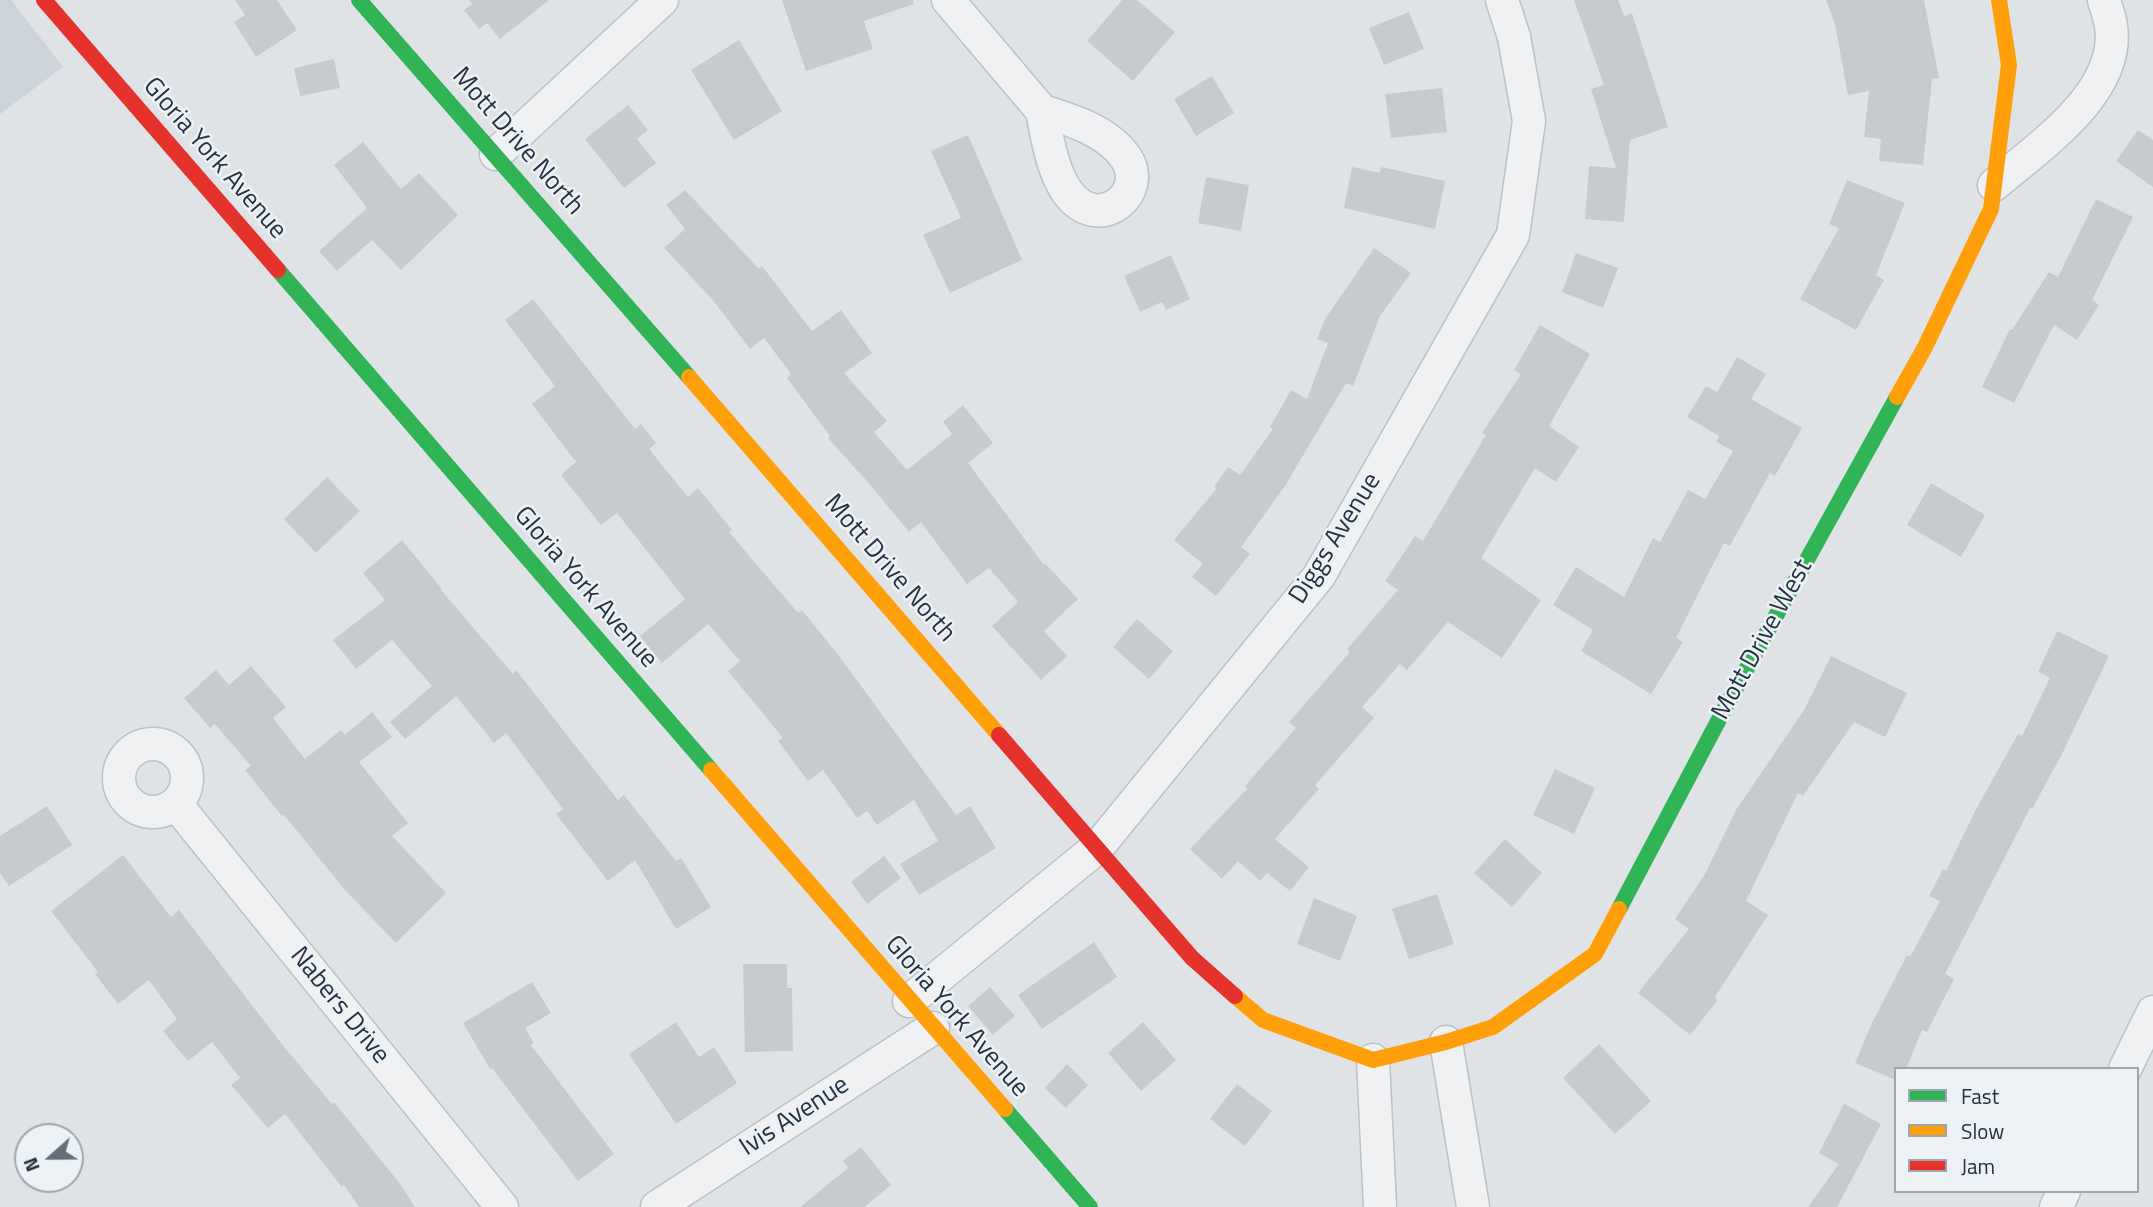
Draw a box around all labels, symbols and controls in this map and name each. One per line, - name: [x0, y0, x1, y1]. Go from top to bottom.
- street label: Mott Drive North: [444, 62, 590, 222]
- street label: Gloria York Avenue: [135, 72, 293, 246]
- street label: Diggs Avenue: [1283, 468, 1389, 610]
- street label: Mott Drive North: [816, 489, 962, 649]
- street label: Gloria York Avenue: [506, 501, 664, 675]
- street label: Mott Drive West: [1706, 554, 1820, 726]
- street label: Gloria York Avenue: [877, 930, 1035, 1104]
- street label: Nabers Drive: [282, 941, 396, 1071]
- legend: [1894, 1067, 2139, 1193]
- street label: Ivis Avenue: [735, 1070, 855, 1164]
- text: Fast: [1961, 1080, 1999, 1112]
- text: Slow: [1961, 1115, 2004, 1147]
- north arrow: [14, 1123, 84, 1193]
- text: Jam: [1961, 1150, 1995, 1182]
- text: N: [15, 1154, 47, 1176]

